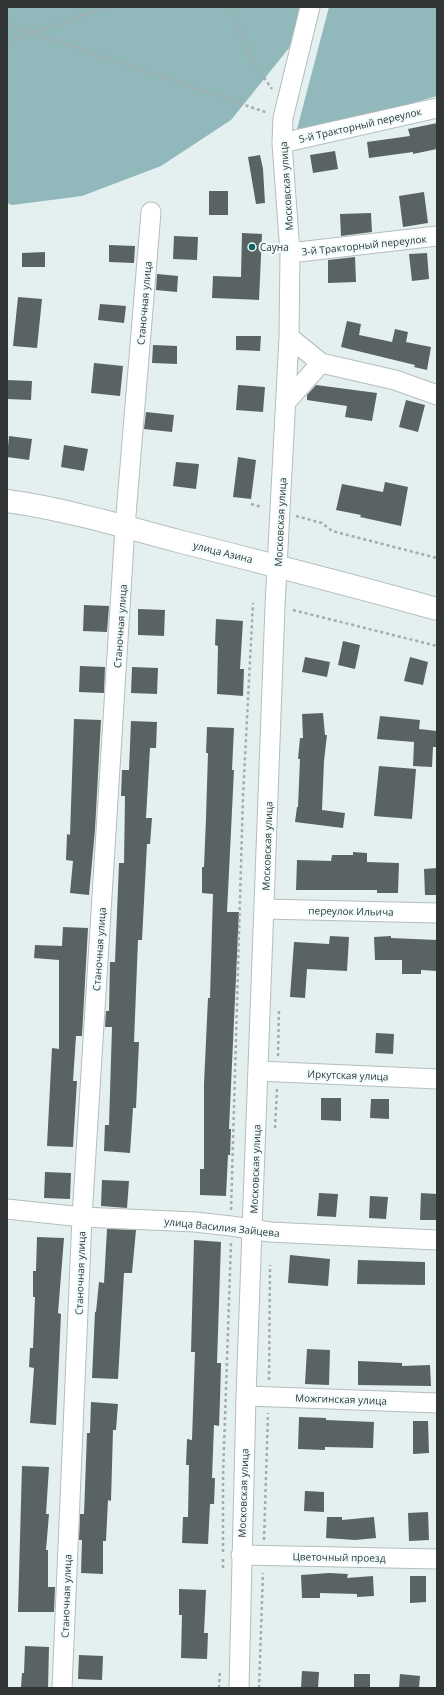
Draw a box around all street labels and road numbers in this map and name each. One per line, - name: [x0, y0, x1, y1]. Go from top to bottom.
- street label: 5-й Тракторный переулок: [297, 104, 424, 146]
- street label: Московская улица: [276, 141, 296, 231]
- street label: 3-й Тракторный переулок: [301, 231, 428, 259]
- street label: Станочная улица: [133, 261, 155, 345]
- street label: Московская улица: [271, 477, 289, 567]
- street label: улица Азина: [192, 538, 254, 566]
- street label: Станочная улица: [110, 584, 130, 668]
- street label: Московская улица: [258, 801, 276, 891]
- street label: переулок Ильича: [308, 903, 394, 919]
- street label: Станочная улица: [89, 907, 109, 991]
- street label: Иркутская улица: [307, 1067, 389, 1083]
- street label: Московская улица: [246, 1124, 264, 1214]
- street label: улица Василия Зайцева: [164, 1214, 280, 1240]
- street label: Станочная улица: [72, 1231, 88, 1315]
- street label: Можгинская улица: [295, 1390, 387, 1408]
- street label: Московская улица: [234, 1448, 252, 1538]
- street label: Цветочный проезд: [292, 1549, 386, 1565]
- street label: Станочная улица: [58, 1554, 74, 1638]

